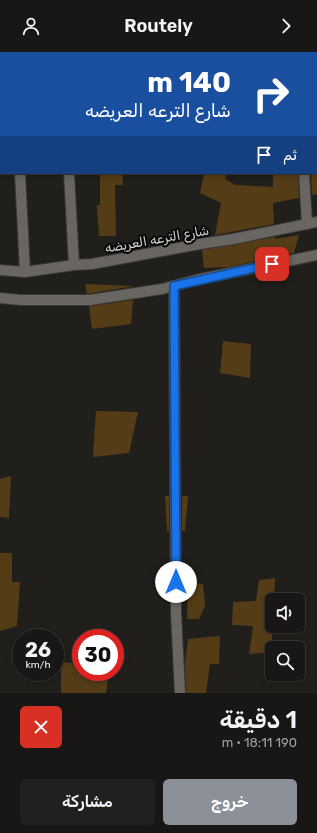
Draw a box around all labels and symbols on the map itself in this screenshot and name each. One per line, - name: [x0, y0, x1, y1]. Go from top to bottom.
- street label: شارع الترعه العريضه: [104, 222, 211, 258]
- pin: [255, 247, 289, 281]
- position arrow: [155, 561, 197, 603]
- speed limit sign: 30: [72, 629, 124, 681]

